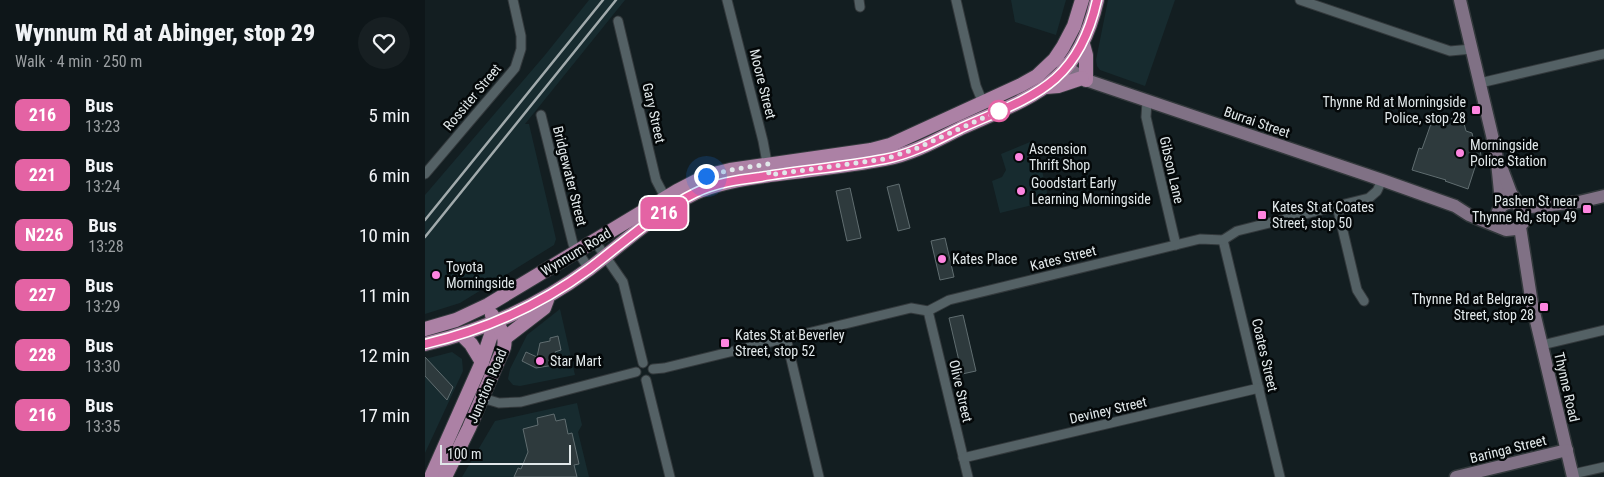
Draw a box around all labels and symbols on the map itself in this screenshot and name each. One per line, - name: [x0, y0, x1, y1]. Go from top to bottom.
- street label: Moore Street: [747, 47, 779, 121]
- street label: Rossiter Street: [440, 61, 504, 133]
- street label: Gary Street: [639, 81, 669, 145]
- place label: Thynne Rd at Morningside Police, stop 28: [1322, 94, 1466, 126]
- unlabelled marker: [988, 100, 1010, 122]
- street label: Burrai Street: [1222, 103, 1292, 141]
- marker: Thynne Rd at Morningside Police, stop 28: [1470, 104, 1482, 116]
- street label: Bridgewater Street: [550, 124, 590, 228]
- street label: Gibson Lane: [1156, 135, 1188, 206]
- place label: Morningside Police Station: [1470, 137, 1547, 169]
- place label: Ascension Thrift Shop: [1029, 141, 1090, 173]
- marker: Morningside Police Station: [1454, 147, 1466, 159]
- marker: Ascension Thrift Shop: [1013, 151, 1025, 163]
- your location: [694, 164, 719, 189]
- place label: Goodstart Early Learning Morningside: [1031, 175, 1151, 207]
- marker: Goodstart Early Learning Morningside: [1015, 185, 1027, 197]
- place label: Pashen St near Thynne Rd, stop 49: [1472, 193, 1577, 225]
- line badge: 216: [635, 197, 693, 229]
- place label: Kates St at Coates Street, stop 50: [1272, 199, 1374, 231]
- marker: Pashen St near Thynne Rd, stop 49: [1581, 203, 1593, 215]
- marker: Kates St at Coates Street, stop 50: [1256, 209, 1268, 221]
- street label: Wynnum Road: [538, 225, 614, 279]
- street label: Kates Street: [1028, 242, 1098, 274]
- place label: Kates Place: [952, 251, 1018, 267]
- marker: Kates Place: [936, 253, 948, 265]
- place label: Toyota Morningside: [446, 259, 515, 291]
- marker: Toyota Morningside: [430, 269, 442, 281]
- place label: Thynne Rd at Belgrave Street, stop 28: [1412, 291, 1534, 323]
- marker: Thynne Rd at Belgrave Street, stop 28: [1538, 301, 1550, 313]
- street label: Coates Street: [1249, 317, 1281, 393]
- place label: Kates St at Beverley Street, stop 52: [735, 327, 845, 359]
- marker: Kates St at Beverley Street, stop 52: [719, 337, 731, 349]
- street label: Junction Road: [464, 346, 510, 426]
- street label: Thynne Road: [1551, 350, 1583, 424]
- place label: Star Mart: [550, 353, 602, 369]
- marker: Star Mart: [534, 355, 546, 367]
- street label: Olive Street: [946, 358, 976, 424]
- street label: Deviney Street: [1068, 393, 1148, 427]
- street label: Baringa Street: [1468, 432, 1548, 466]
- scale bar: [440, 442, 571, 465]

